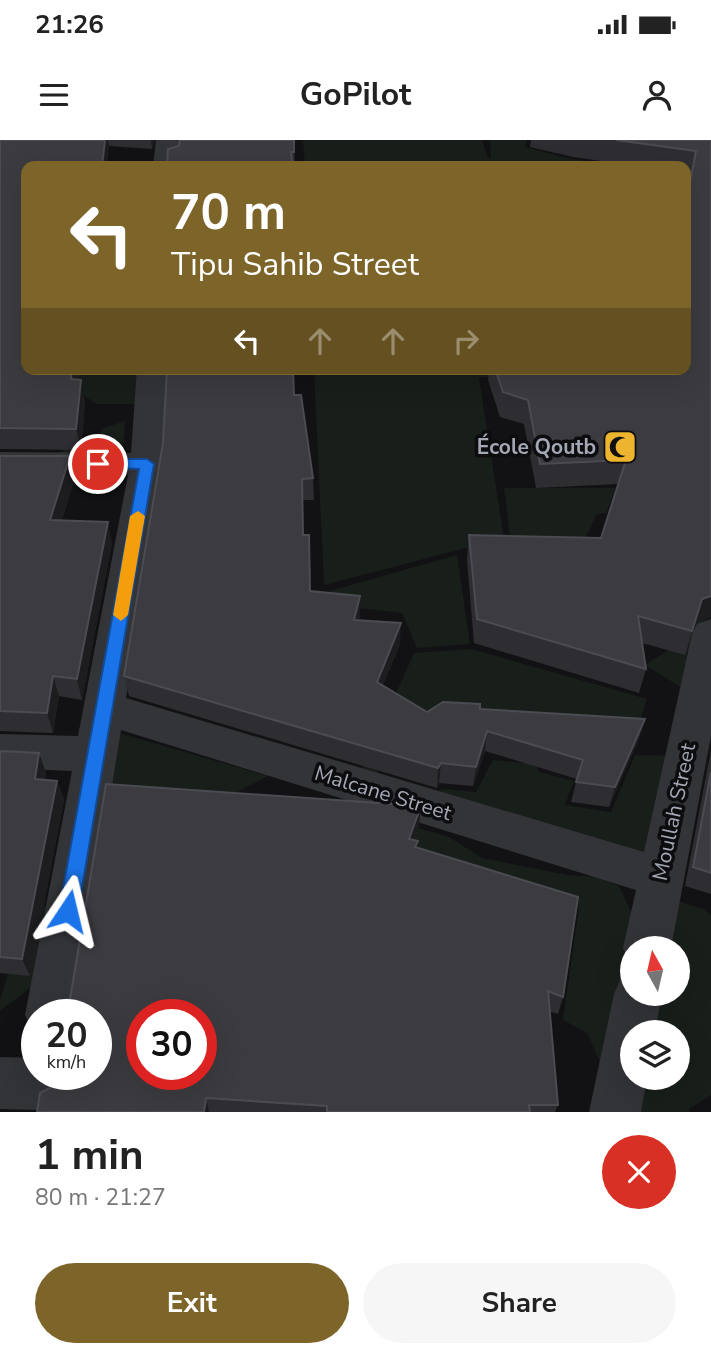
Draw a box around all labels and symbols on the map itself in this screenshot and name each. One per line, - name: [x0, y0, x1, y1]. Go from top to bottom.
- mosque icon: École Qoutb: [601, 428, 639, 466]
- place label: École Qoutb: [477, 433, 596, 461]
- pin: [68, 434, 128, 494]
- street label: Moullah Street: [646, 740, 702, 883]
- street label: Malcane Street: [311, 759, 455, 827]
- position arrow: [31, 874, 105, 948]
- north arrow: [620, 936, 690, 1006]
- speed limit sign: 30: [126, 999, 217, 1090]

